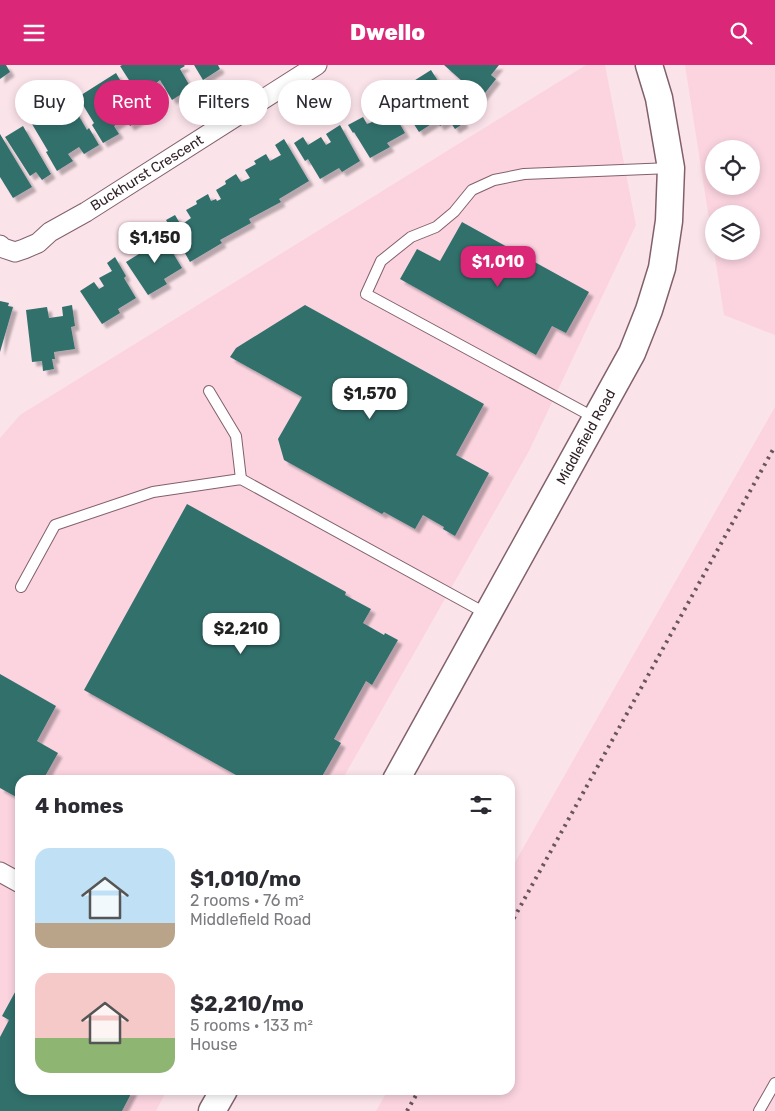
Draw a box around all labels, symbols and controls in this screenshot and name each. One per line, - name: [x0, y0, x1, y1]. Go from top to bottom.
- icon: menu: [20, 19, 48, 47]
- text: Dwello: [350, 19, 425, 46]
- icon: search: [727, 19, 755, 47]
- chip: Buy: [15, 80, 84, 125]
- chip: Rent: [94, 80, 169, 125]
- chip: Filters: [179, 80, 268, 125]
- chip: New: [278, 80, 351, 125]
- chip: Apartment: [361, 80, 487, 125]
- street label: Buckhurst Crescent: [87, 131, 207, 215]
- map controls: [705, 140, 760, 260]
- button: locate: [705, 140, 760, 195]
- button: layers: [705, 205, 760, 260]
- pin: $1,150: [114, 221, 196, 264]
- text: $1,150: [129, 228, 181, 247]
- pin: $1,010: [457, 245, 539, 288]
- text: $1,010: [472, 252, 524, 271]
- pin: $1,570: [329, 377, 411, 420]
- text: $1,570: [343, 384, 397, 403]
- street label: Middlefield Road: [553, 386, 619, 488]
- pin: $2,210: [200, 613, 282, 655]
- text: $2,210: [214, 619, 268, 638]
- icon: filters: [467, 791, 495, 819]
- text: 4 homes: [35, 793, 124, 818]
- text: $1,010/mo: [190, 866, 301, 891]
- icon: home: [75, 868, 135, 928]
- text: 2 rooms · 76 m²: [190, 891, 304, 910]
- text: Middlefield Road: [190, 910, 311, 929]
- text: $2,210/mo: [190, 991, 304, 1016]
- icon: home: [75, 993, 135, 1053]
- text: 5 rooms · 133 m²: [190, 1016, 313, 1035]
- text: House: [190, 1035, 237, 1054]

